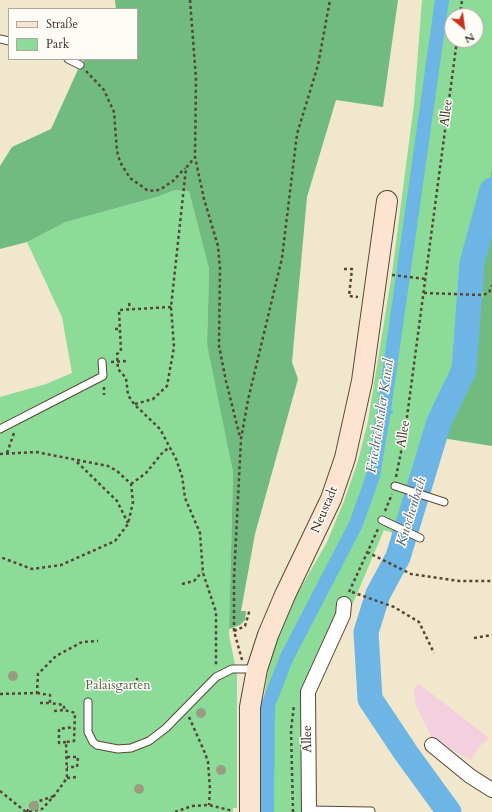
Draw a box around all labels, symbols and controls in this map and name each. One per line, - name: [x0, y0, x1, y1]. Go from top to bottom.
- legend: [8, 8, 138, 60]
- north arrow: [444, 8, 484, 48]
- text: Straße: [46, 16, 78, 32]
- text: N: [462, 29, 477, 47]
- text: Park: [46, 36, 69, 52]
- street label: Allee: [437, 98, 457, 128]
- water label: Friedrichstaler Kanal: [364, 358, 398, 474]
- street label: Allee: [394, 419, 414, 449]
- water label: Knochenbach: [394, 475, 430, 549]
- street label: Neustadt: [308, 484, 342, 536]
- park label: Palaisgarten: [85, 678, 151, 694]
- street label: Allee: [300, 725, 316, 753]

